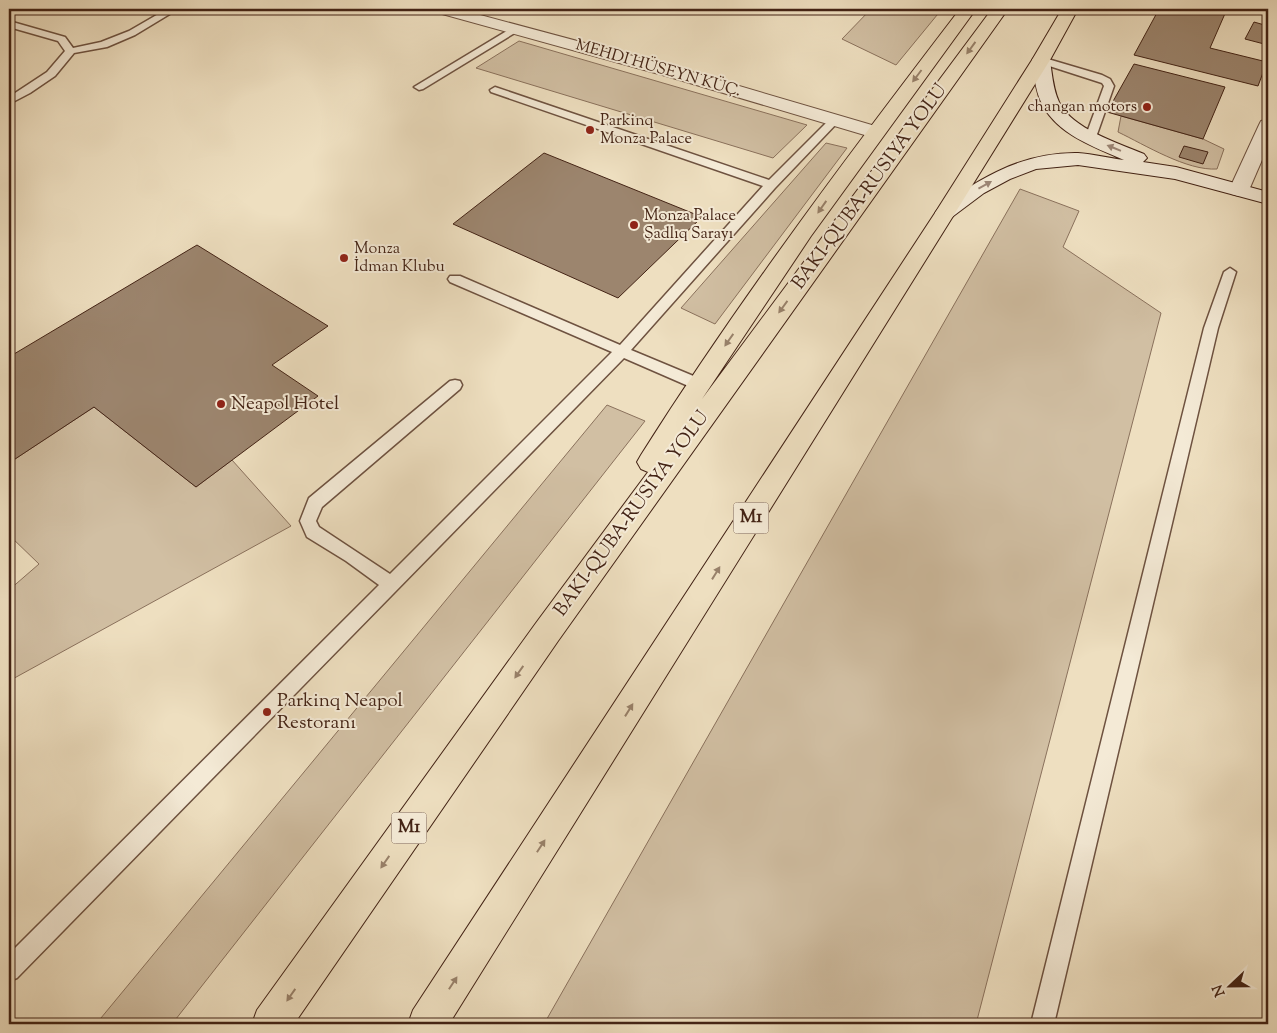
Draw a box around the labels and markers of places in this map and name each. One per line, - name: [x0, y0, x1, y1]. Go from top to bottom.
- place label: changan motors: [1027, 96, 1137, 119]
- marker: changan motors: [1141, 101, 1153, 113]
- place label: Parkinq Monza Palace: [600, 110, 692, 151]
- marker: Parkinq Monza Palace: [584, 124, 596, 136]
- place label: Monza Palace Şadlıq Sarayı: [644, 205, 736, 246]
- marker: Monza Palace Şadlıq Sarayı: [628, 219, 640, 231]
- place label: Monza İdman Klubu: [354, 238, 445, 279]
- marker: Monza İdman Klubu: [338, 252, 350, 264]
- place label: Neapol Hotel: [231, 391, 339, 418]
- marker: Neapol Hotel: [215, 398, 227, 410]
- place label: Parkinq Neapol Restoranı: [277, 688, 403, 737]
- marker: Parkinq Neapol Restoranı: [261, 706, 273, 718]

